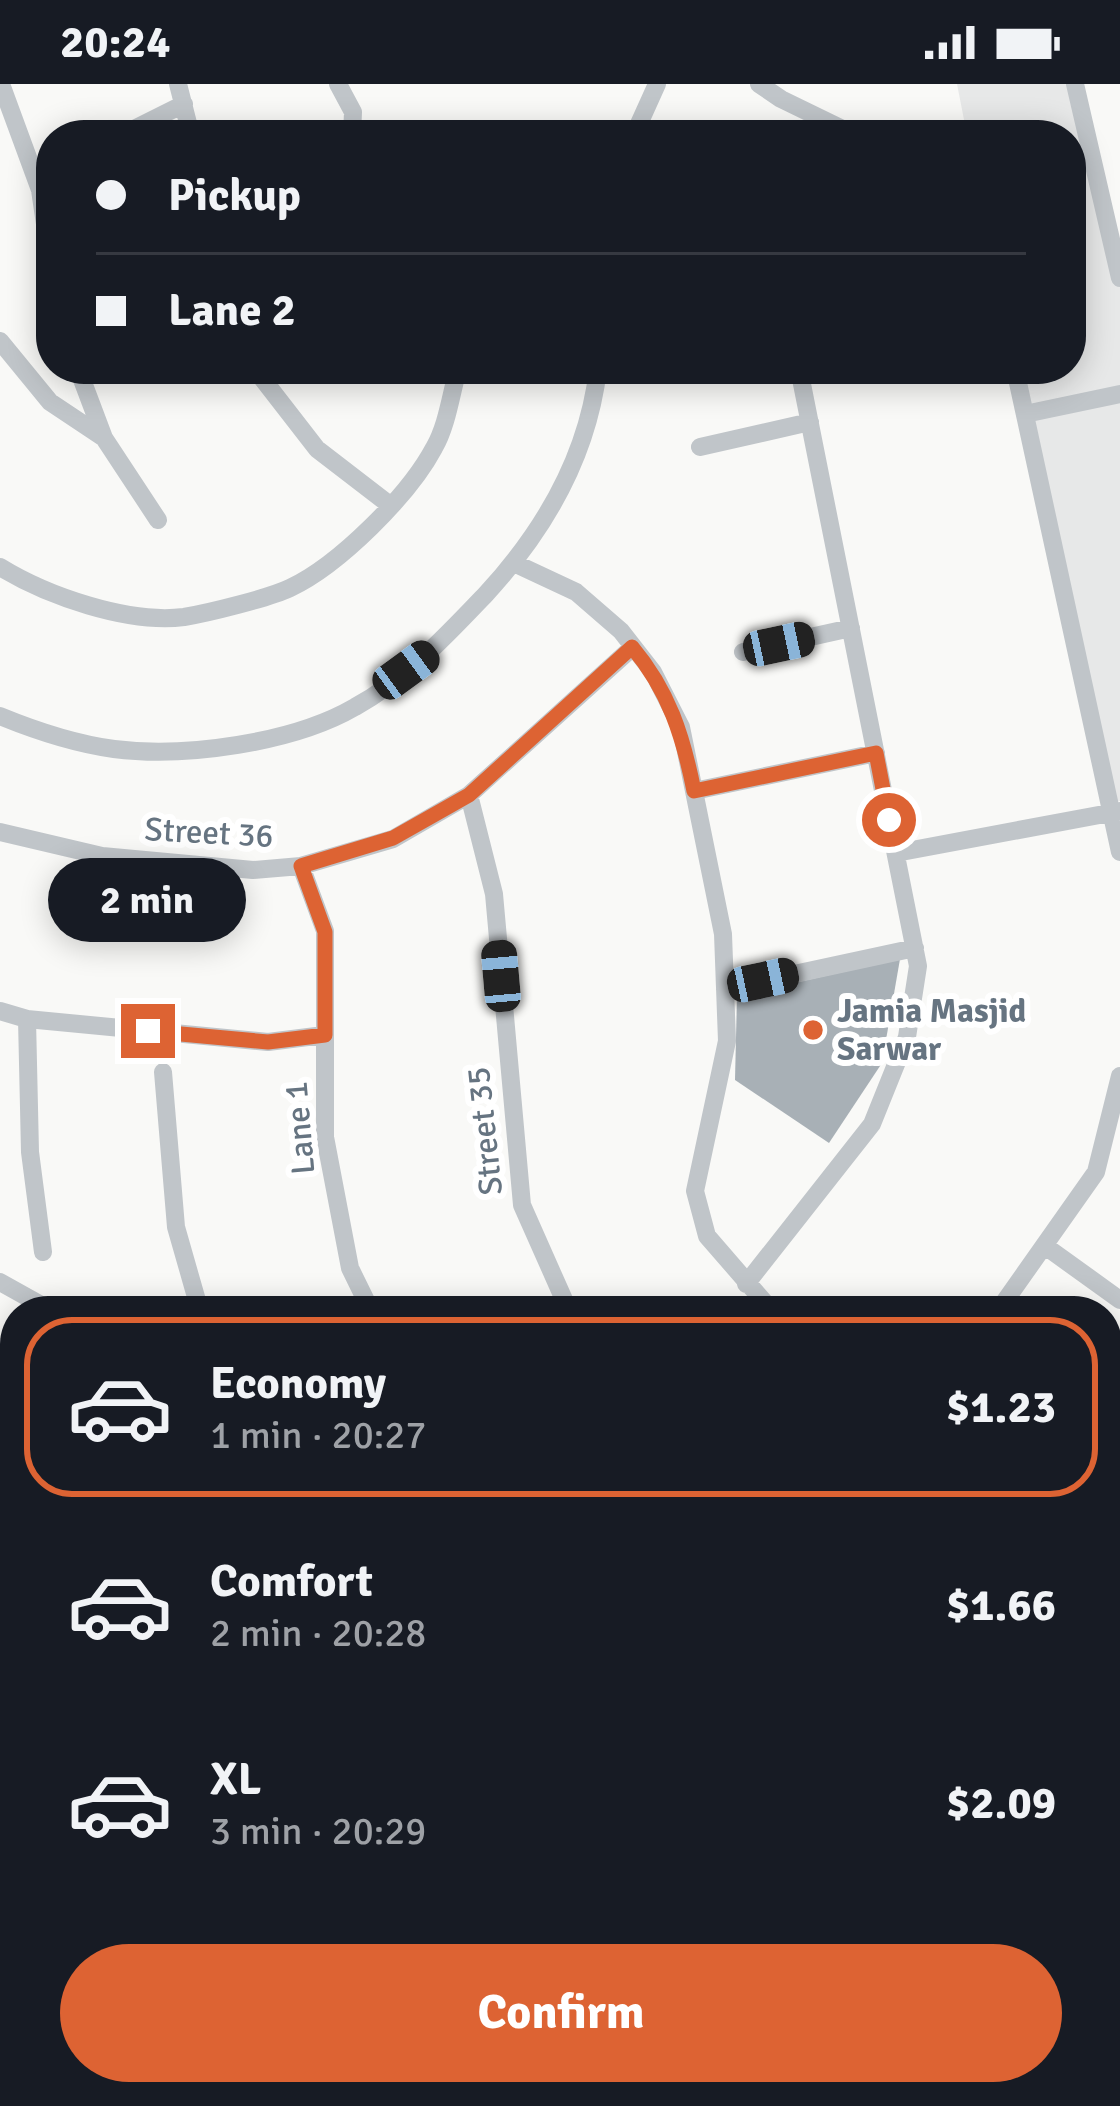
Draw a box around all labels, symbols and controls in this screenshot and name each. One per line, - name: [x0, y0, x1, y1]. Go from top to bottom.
- text: 20:24: [60, 15, 170, 70]
- text: Pickup: [168, 168, 301, 223]
- text: Lane 2: [168, 283, 296, 338]
- car: [740, 619, 818, 669]
- car: [366, 634, 446, 706]
- route start: [862, 793, 916, 847]
- street label: Street 36: [144, 809, 274, 857]
- callout: 2 min: [49, 857, 247, 941]
- text: 2 min: [100, 876, 194, 924]
- car: [480, 939, 522, 1013]
- car: [724, 955, 802, 1005]
- place label: Jamia Masjid Sarwar: [837, 991, 1026, 1070]
- route end: [121, 1004, 175, 1058]
- marker: Jamia Masjid Sarwar: [800, 1017, 826, 1043]
- street label: Street 35: [458, 1065, 512, 1197]
- street label: Lane 1: [276, 1080, 324, 1176]
- icon: car: [66, 1353, 174, 1461]
- text: Economy: [210, 1356, 386, 1411]
- text: $1.23: [946, 1380, 1056, 1435]
- text: 1 min · 20:27: [210, 1411, 426, 1459]
- icon: car: [66, 1551, 174, 1659]
- text: Comfort: [210, 1554, 373, 1609]
- text: $1.66: [946, 1578, 1056, 1633]
- text: 2 min · 20:28: [210, 1609, 426, 1657]
- icon: car: [66, 1749, 174, 1857]
- text: XL: [210, 1752, 261, 1807]
- text: $2.09: [946, 1776, 1056, 1831]
- text: 3 min · 20:29: [210, 1807, 426, 1855]
- button: Confirm: [60, 1944, 1062, 2082]

